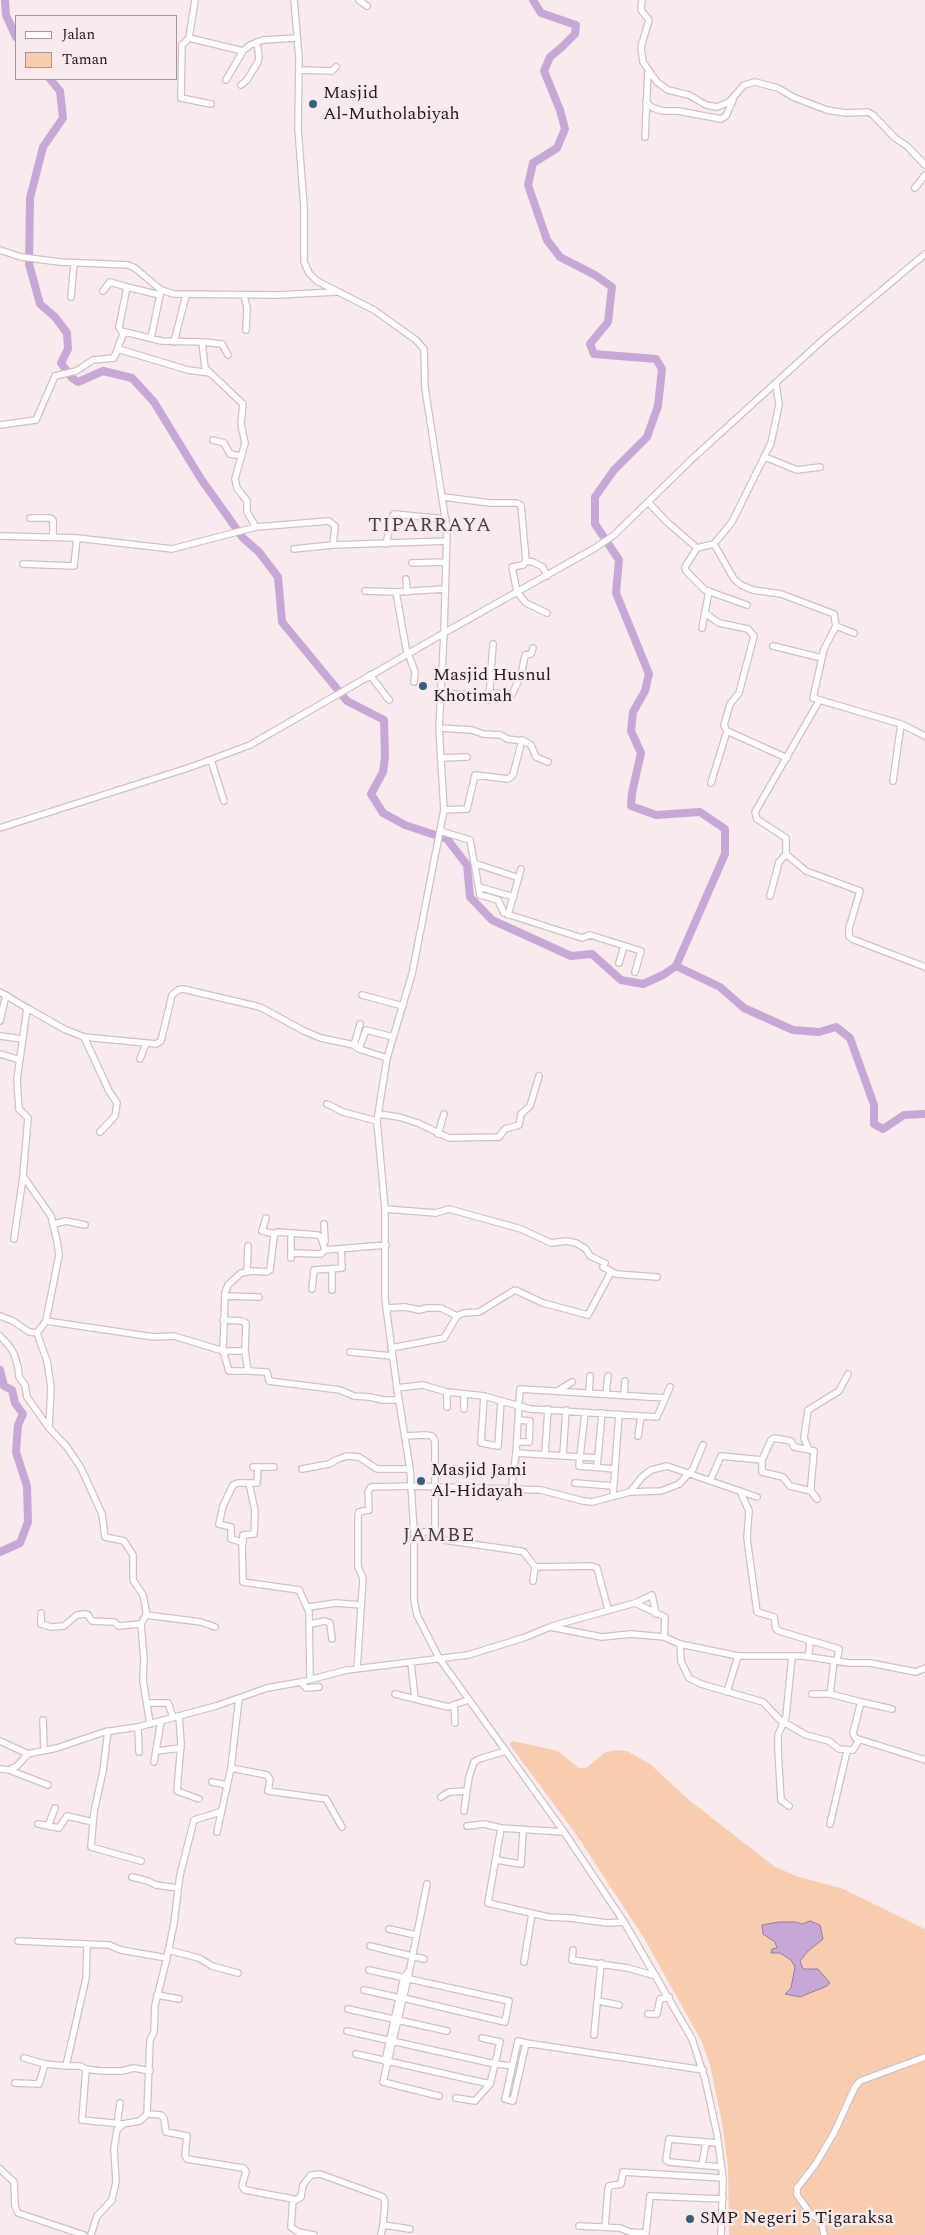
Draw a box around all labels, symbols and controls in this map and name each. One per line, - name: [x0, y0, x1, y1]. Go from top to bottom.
- legend: [15, 15, 178, 80]
- text: Jalan: [62, 23, 95, 46]
- text: Taman: [62, 48, 108, 71]
- place label: Masjid Al-Mutholabiyah: [323, 83, 460, 126]
- marker: Masjid Al-Mutholabiyah: [307, 98, 319, 110]
- district label: TIPARRAYA: [367, 515, 493, 539]
- place label: Masjid Husnul Khotimah: [433, 665, 551, 708]
- marker: Masjid Husnul Khotimah: [417, 680, 429, 692]
- place label: Masjid Jami Al-Hidayah: [431, 1460, 527, 1502]
- marker: Masjid Jami Al-Hidayah: [415, 1475, 427, 1487]
- district label: JAMBE: [402, 1525, 476, 1549]
- place label: SMP Negeri 5 Tigaraksa: [700, 2208, 894, 2230]
- marker: SMP Negeri 5 Tigaraksa: [684, 2213, 696, 2225]

